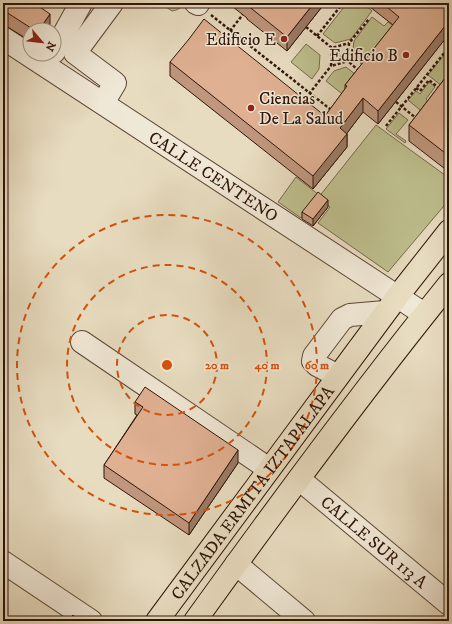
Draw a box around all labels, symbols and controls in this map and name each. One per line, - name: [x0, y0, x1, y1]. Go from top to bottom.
- north arrow: [22, 22, 62, 62]
- place label: Edificio E: [206, 29, 276, 51]
- marker: Edificio E: [279, 34, 289, 44]
- text: N: [42, 39, 58, 53]
- place label: Edificio B: [329, 45, 398, 67]
- marker: Edificio B: [401, 50, 411, 60]
- place label: Ciencias De La Salud: [259, 88, 344, 130]
- marker: Ciencias De La Salud: [246, 103, 256, 113]
- street label: CALLE CENTENO: [144, 127, 282, 227]
- centre of rings: [160, 358, 174, 372]
- text: 20 m: [205, 358, 229, 373]
- text: 40 m: [254, 358, 279, 373]
- text: 60 m: [305, 358, 329, 373]
- street label: CALZADA ERMITA IZTAPALAPA: [167, 381, 340, 604]
- street label: CALLE SUR 113 A: [316, 492, 432, 594]

